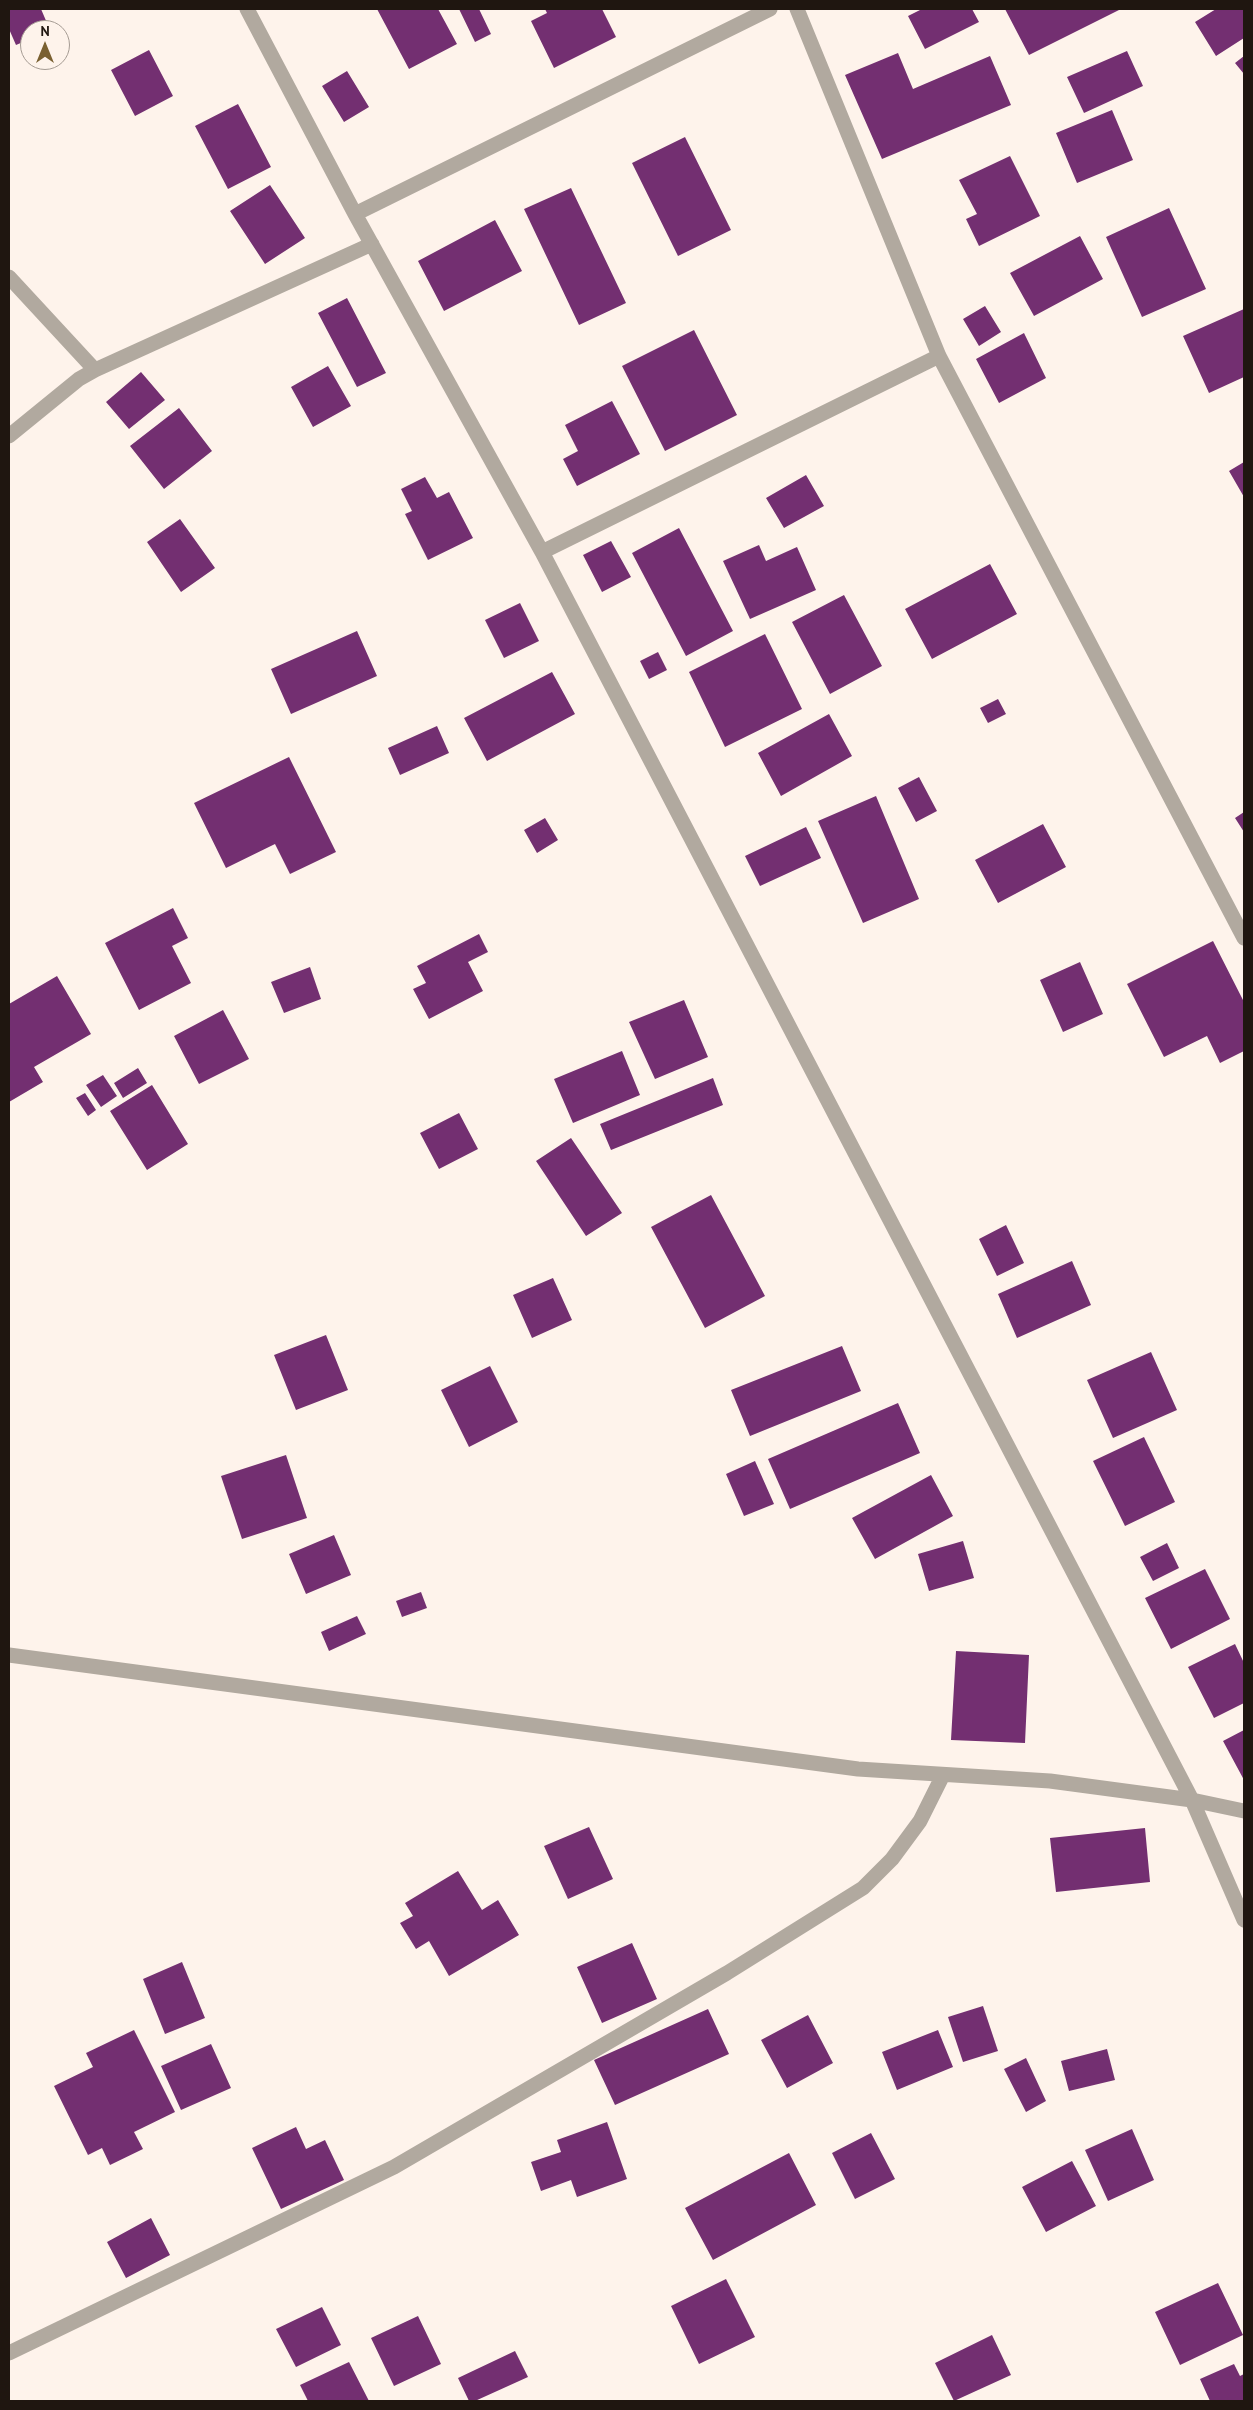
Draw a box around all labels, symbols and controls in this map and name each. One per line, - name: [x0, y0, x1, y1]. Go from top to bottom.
- north arrow: [20, 20, 70, 70]
- text: N: [40, 22, 50, 40]

